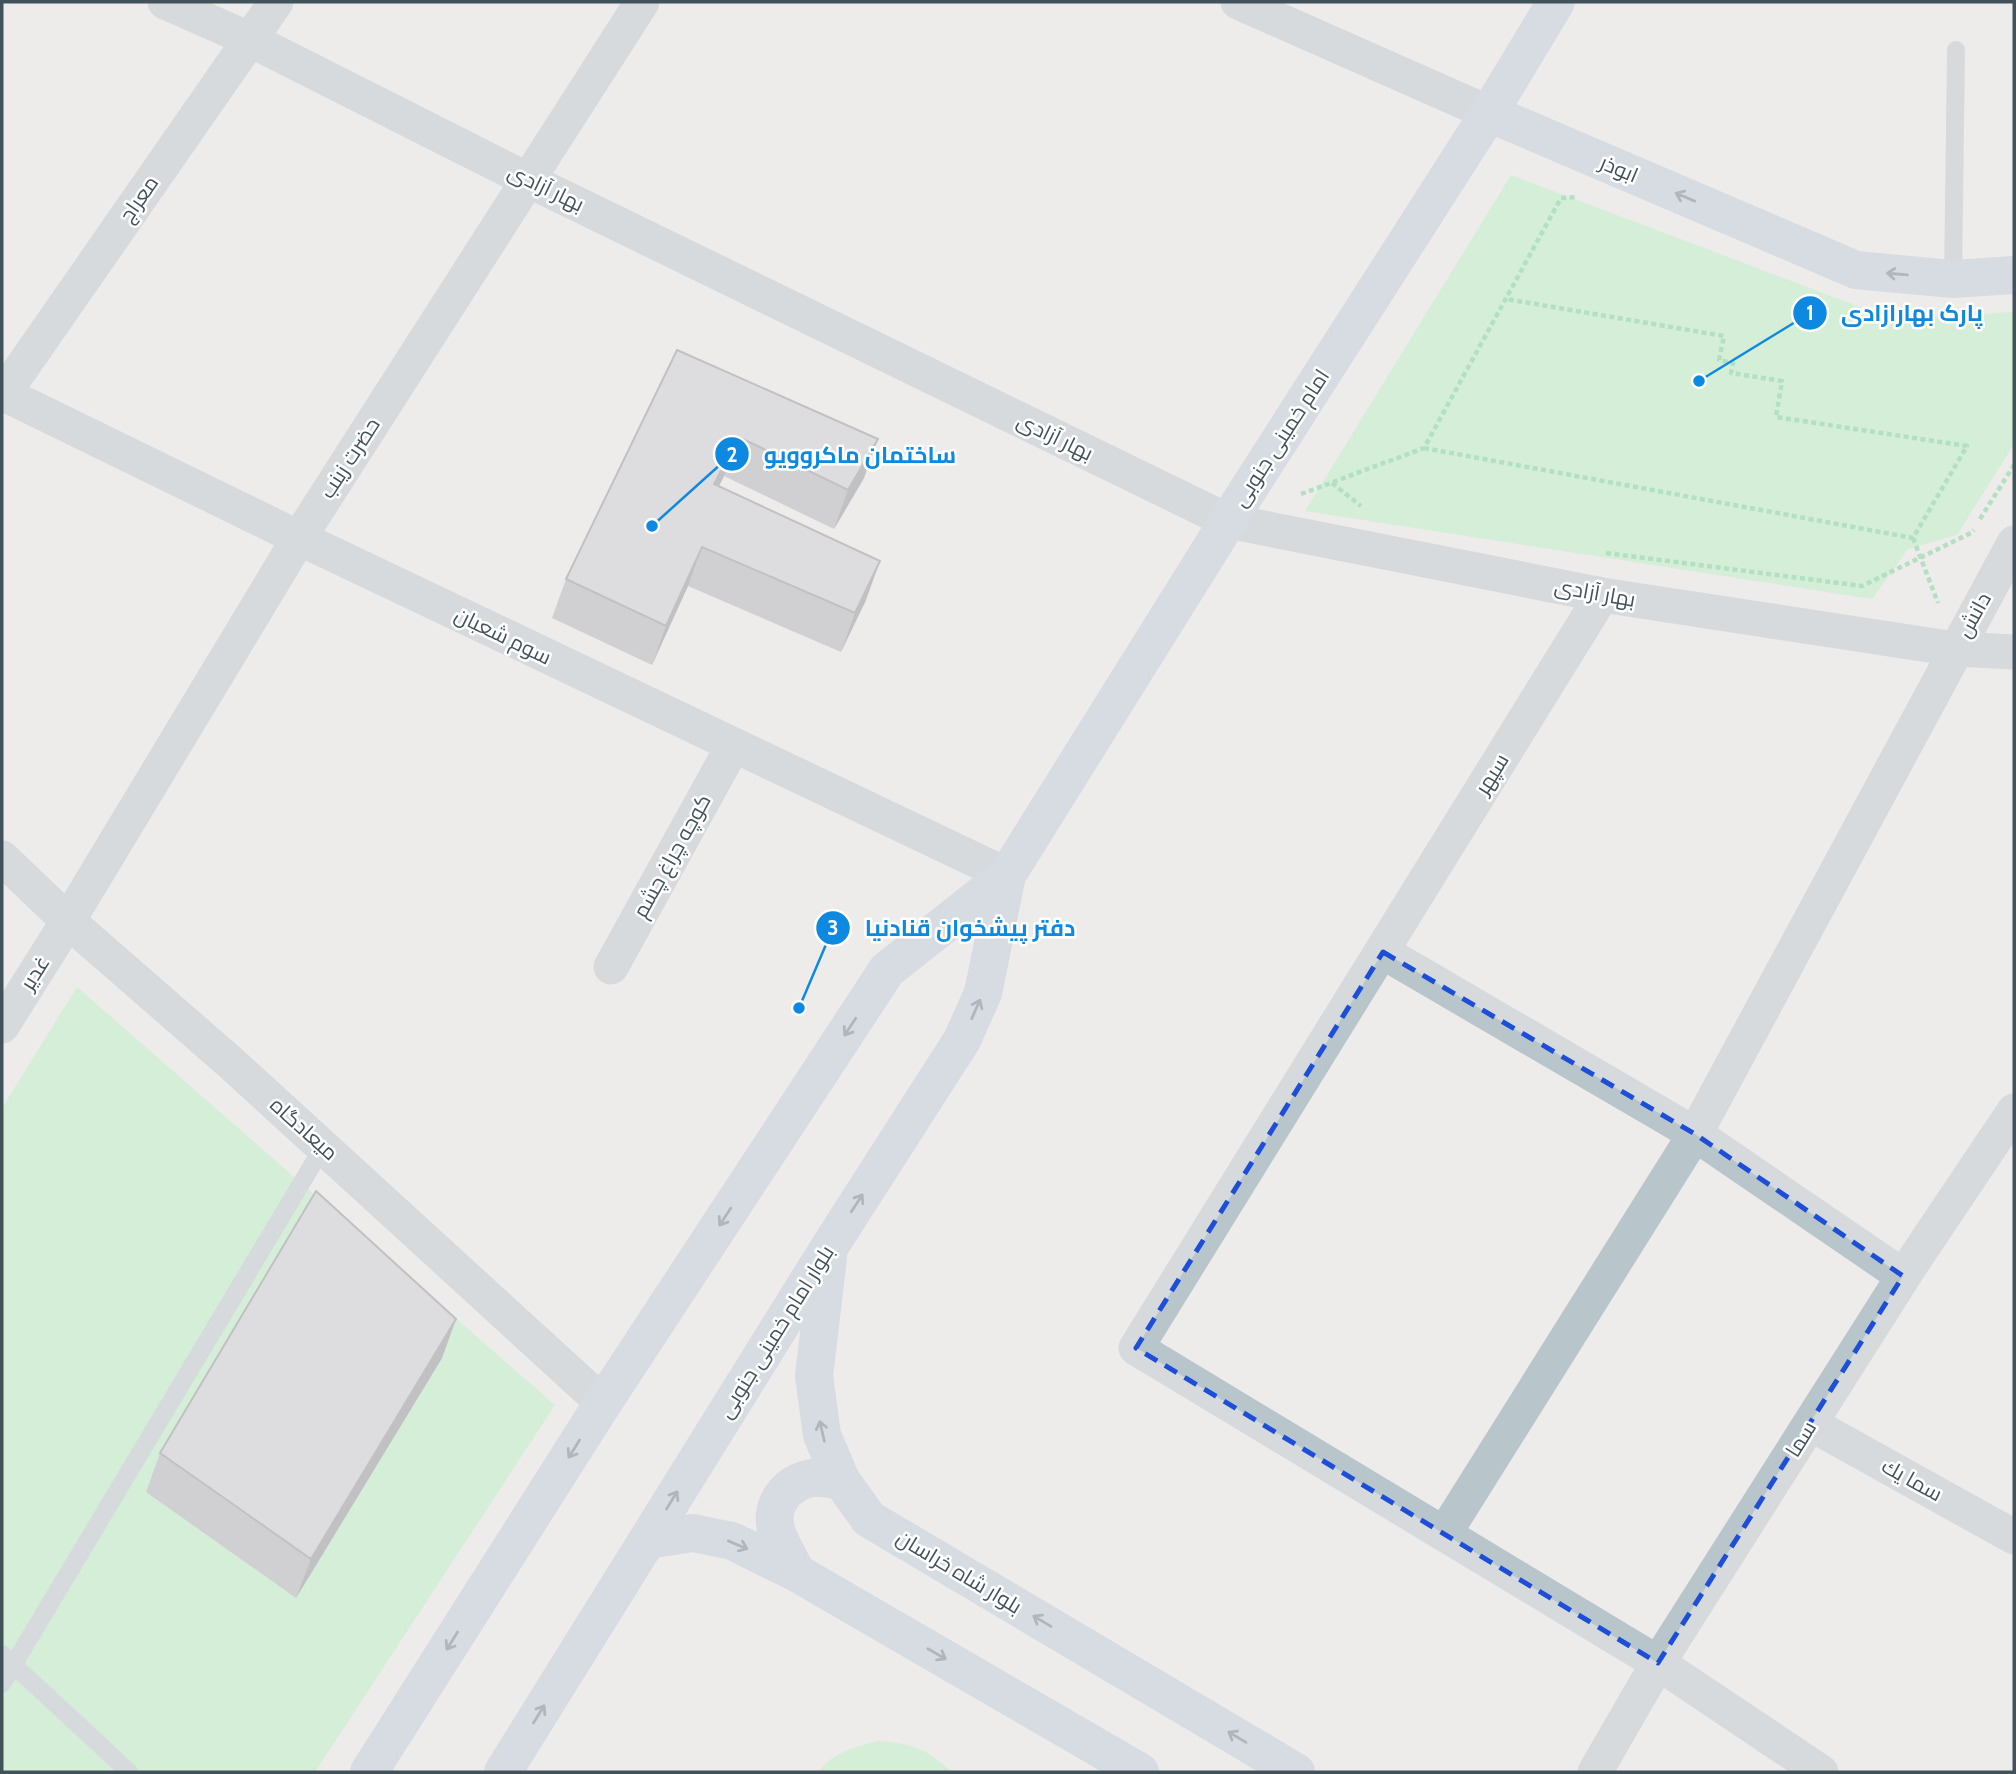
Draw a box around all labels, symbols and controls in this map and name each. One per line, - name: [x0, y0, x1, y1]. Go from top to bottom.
- street label: ابوذر: [1595, 149, 1642, 188]
- street label: بهار آزادی: [504, 158, 588, 218]
- street label: معراج: [114, 171, 165, 228]
- one-way arrow: [1675, 190, 1696, 203]
- one-way arrow: [1887, 267, 1909, 280]
- callout: پارک بهارازادی: [1792, 291, 1997, 335]
- text: پارک بهارازادی: [1841, 299, 1983, 329]
- text: 1: [1806, 300, 1814, 325]
- street label: امام خمینی جنوبی: [1227, 364, 1336, 512]
- street label: بهار آزادی: [1013, 407, 1097, 467]
- street label: حضرت زینب: [314, 413, 385, 503]
- callout: ساختمان ماکروویو: [715, 432, 970, 476]
- text: ساختمان ماکروویو: [764, 441, 956, 469]
- text: 2: [726, 442, 738, 467]
- street label: بهار آزادی: [1553, 573, 1637, 613]
- street label: دانش: [1951, 588, 1997, 642]
- street label: سوم شعبان: [450, 601, 556, 671]
- street label: سپهر: [1469, 749, 1515, 800]
- street label: کوچه چراغ چشم: [627, 790, 718, 923]
- callout: دفتر پیشخوان قنادنیا: [816, 906, 1089, 950]
- text: دفتر پیشخوان قنادنیا: [865, 914, 1075, 944]
- text: 3: [827, 915, 839, 940]
- street label: غدیر: [14, 951, 55, 995]
- one-way arrow: [970, 999, 983, 1020]
- one-way arrow: [842, 1017, 857, 1036]
- street label: میعادگاه: [266, 1092, 343, 1165]
- one-way arrow: [850, 1194, 864, 1213]
- one-way arrow: [718, 1207, 732, 1226]
- street label: بلوار امام خمینی جنوبی: [712, 1241, 841, 1424]
- street label: سما: [1780, 1416, 1821, 1461]
- one-way arrow: [815, 1420, 829, 1443]
- one-way arrow: [567, 1438, 581, 1458]
- street label: سما يك: [1878, 1453, 1947, 1506]
- one-way arrow: [665, 1491, 680, 1510]
- street label: بلوار شاه خراسان: [892, 1524, 1026, 1620]
- one-way arrow: [727, 1539, 748, 1552]
- one-way arrow: [1032, 1614, 1052, 1628]
- one-way arrow: [445, 1631, 460, 1650]
- one-way arrow: [927, 1648, 947, 1662]
- one-way arrow: [533, 1705, 547, 1725]
- one-way arrow: [1228, 1730, 1248, 1744]

